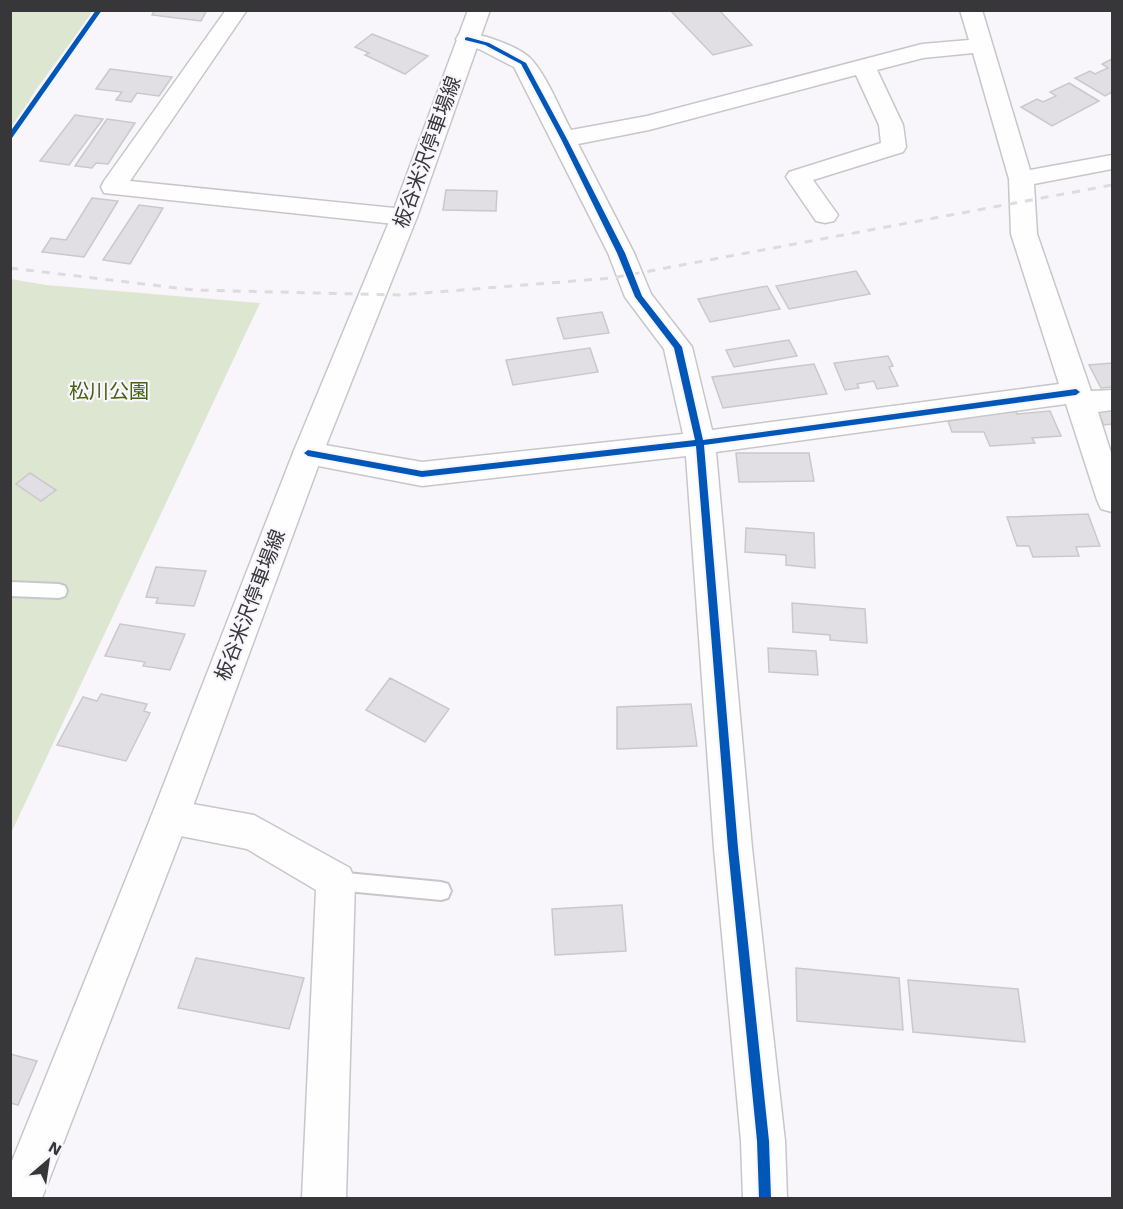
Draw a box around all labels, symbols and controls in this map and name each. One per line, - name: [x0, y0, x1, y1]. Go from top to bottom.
- street label: 板谷米沢停車場線: [388, 73, 466, 231]
- park label: 松川公園: [69, 379, 149, 403]
- street label: 板谷米沢停車場線: [210, 526, 290, 684]
- north arrow: [18, 1131, 78, 1191]
- text: N: [45, 1137, 65, 1160]

